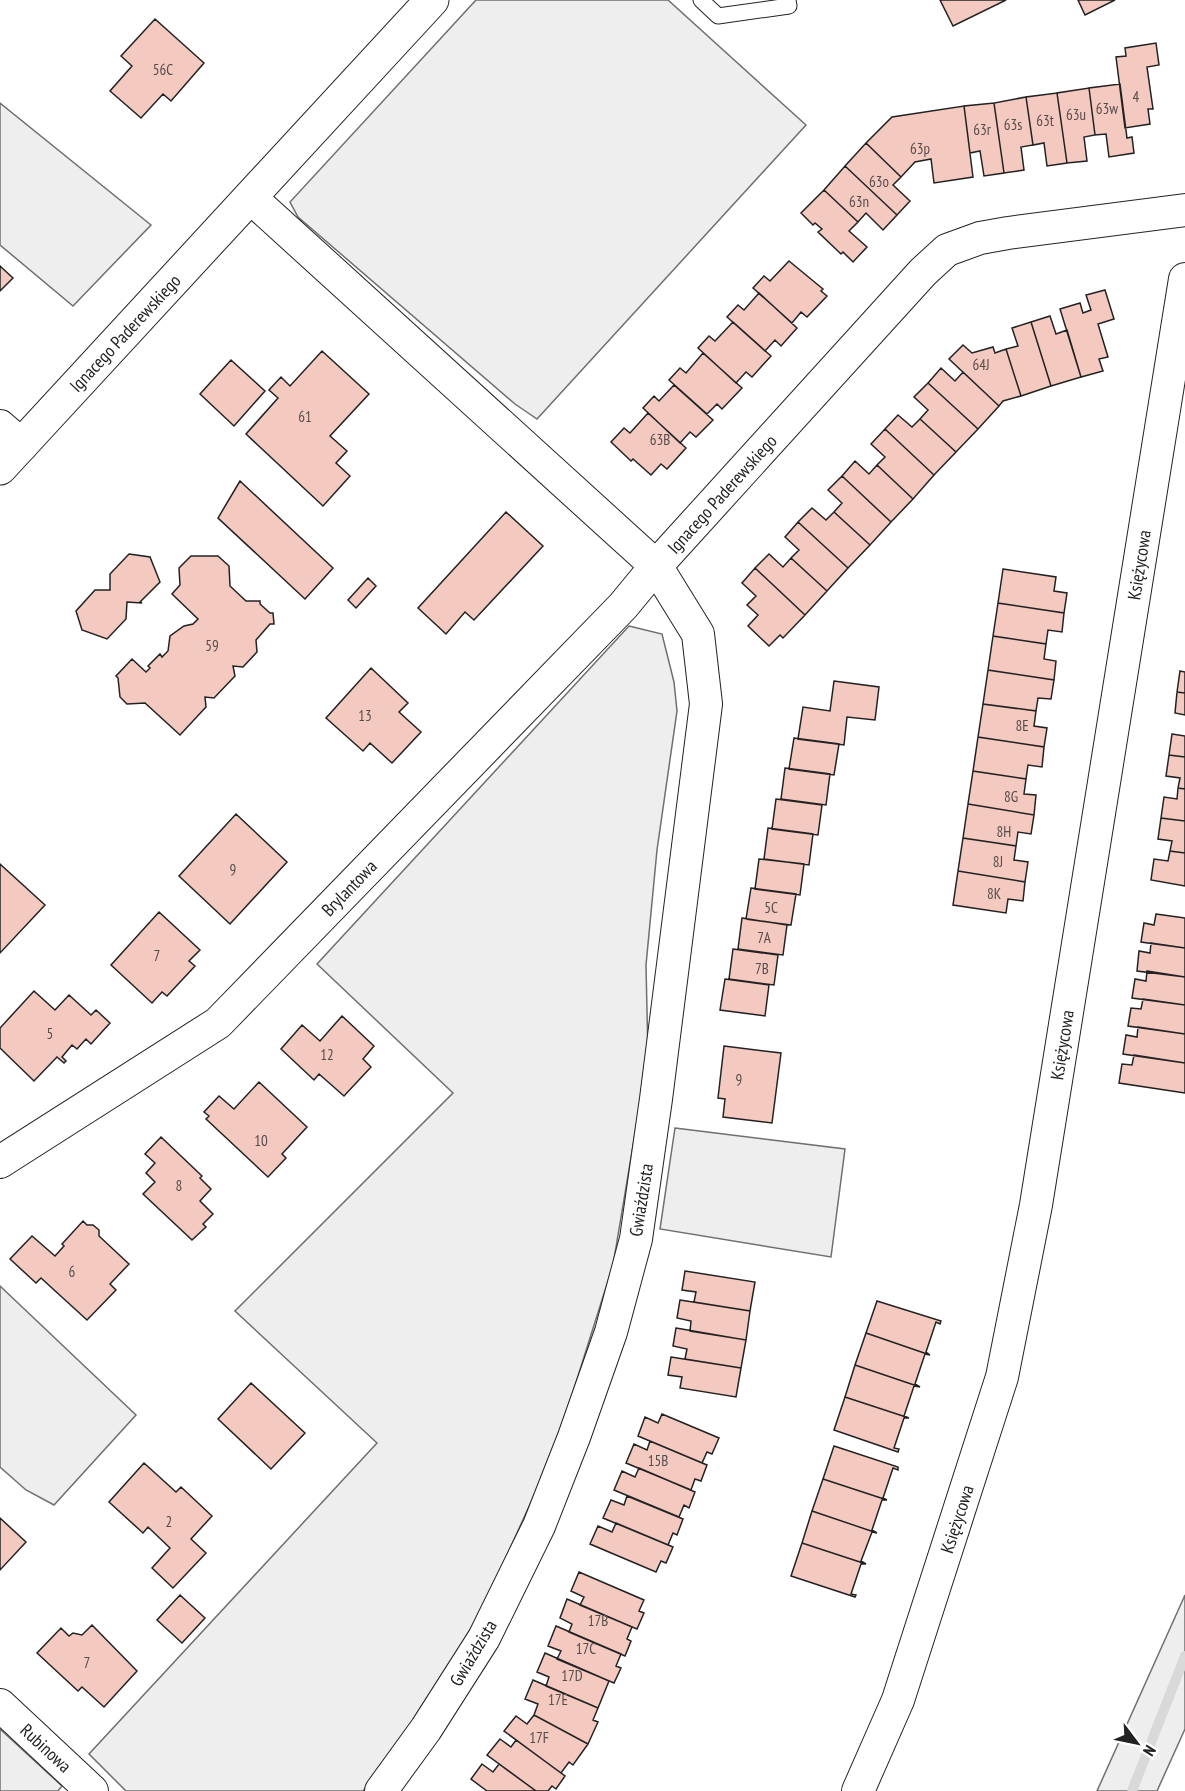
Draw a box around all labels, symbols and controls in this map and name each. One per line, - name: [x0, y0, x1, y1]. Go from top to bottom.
- house number: 56C: [153, 60, 173, 79]
- house number: 4: [1133, 87, 1140, 106]
- house number: 63w: [1096, 99, 1118, 118]
- house number: 63u: [1066, 105, 1086, 124]
- house number: 63t: [1036, 111, 1054, 130]
- house number: 63s: [1004, 115, 1022, 134]
- house number: 63r: [973, 120, 992, 139]
- house number: 63p: [910, 139, 930, 158]
- house number: 63o: [869, 172, 889, 191]
- house number: 63n: [849, 192, 869, 211]
- street label: Ignacego Paderewskiego: [65, 269, 186, 397]
- house number: 64J: [972, 355, 990, 374]
- house number: 61: [298, 407, 312, 426]
- street label: Ignacego Paderewskiego: [662, 429, 782, 558]
- house number: 63B: [650, 430, 670, 449]
- street label: Księżycowa: [1122, 528, 1156, 602]
- house number: 59: [205, 636, 219, 655]
- house number: 13: [358, 706, 372, 725]
- house number: 8E: [1015, 716, 1029, 735]
- house number: 8G: [1004, 787, 1018, 806]
- house number: 8H: [997, 822, 1011, 841]
- house number: 8J: [993, 852, 1003, 871]
- street label: Brylantowa: [317, 855, 381, 921]
- house number: 9: [230, 860, 236, 879]
- house number: 8K: [987, 884, 1002, 903]
- house number: 5C: [764, 898, 778, 917]
- house number: 7A: [757, 928, 772, 947]
- house number: 7: [154, 946, 160, 965]
- house number: 7B: [755, 959, 769, 978]
- street label: Księżycowa: [1045, 1008, 1079, 1082]
- house number: 5: [47, 1024, 53, 1043]
- house number: 12: [320, 1045, 334, 1064]
- house number: 9: [736, 1070, 742, 1089]
- house number: 10: [254, 1131, 268, 1150]
- street label: Gwiaździsta: [624, 1162, 658, 1238]
- house number: 8: [176, 1176, 182, 1195]
- house number: 6: [69, 1262, 76, 1281]
- house number: 15B: [648, 1451, 668, 1470]
- street label: Księżycowa: [935, 1482, 979, 1556]
- house number: 2: [166, 1512, 172, 1531]
- house number: 17B: [588, 1611, 608, 1630]
- street label: Gwiaździsta: [444, 1616, 502, 1690]
- house number: 17C: [576, 1639, 596, 1658]
- house number: 7: [84, 1653, 90, 1672]
- house number: 17D: [561, 1666, 583, 1685]
- house number: 17E: [548, 1690, 568, 1709]
- north arrow: [1107, 1713, 1167, 1773]
- street label: Rubinowa: [16, 1719, 76, 1777]
- house number: 17F: [529, 1728, 549, 1747]
- text: N: [1139, 1742, 1160, 1760]

